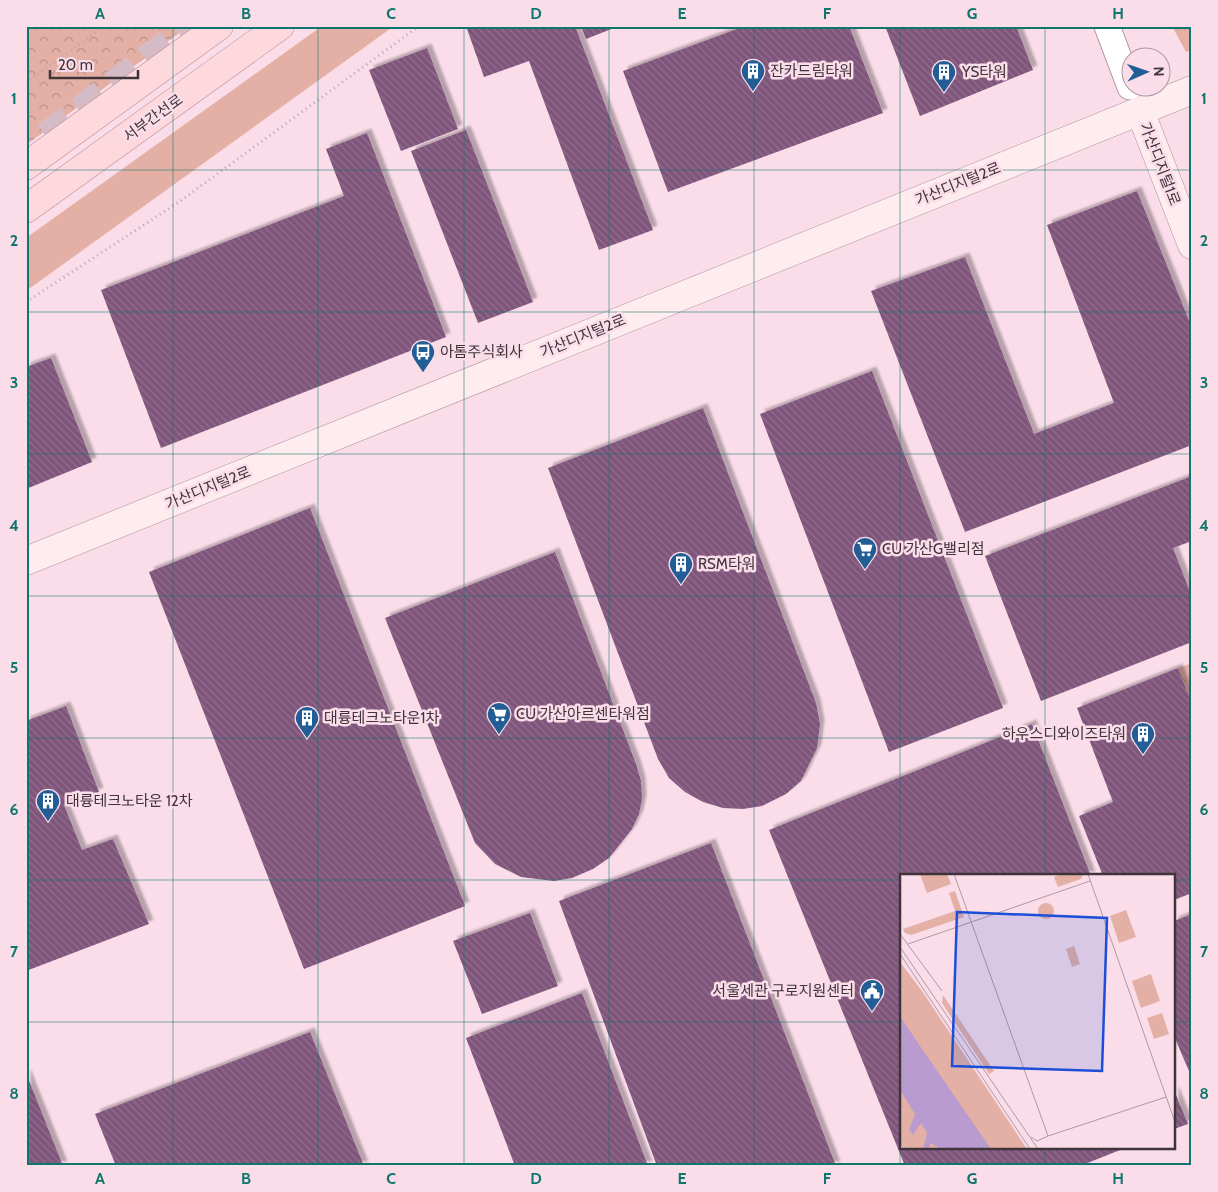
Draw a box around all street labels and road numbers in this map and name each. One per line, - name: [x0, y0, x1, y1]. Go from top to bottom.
- street label: 서부간선로: [120, 90, 186, 146]
- street label: 가산디지털1로: [1136, 120, 1184, 208]
- street label: 가산디지털2로: [913, 159, 1003, 209]
- street label: 가산디지털2로: [538, 311, 628, 361]
- street label: 가산디지털2로: [163, 463, 253, 513]

